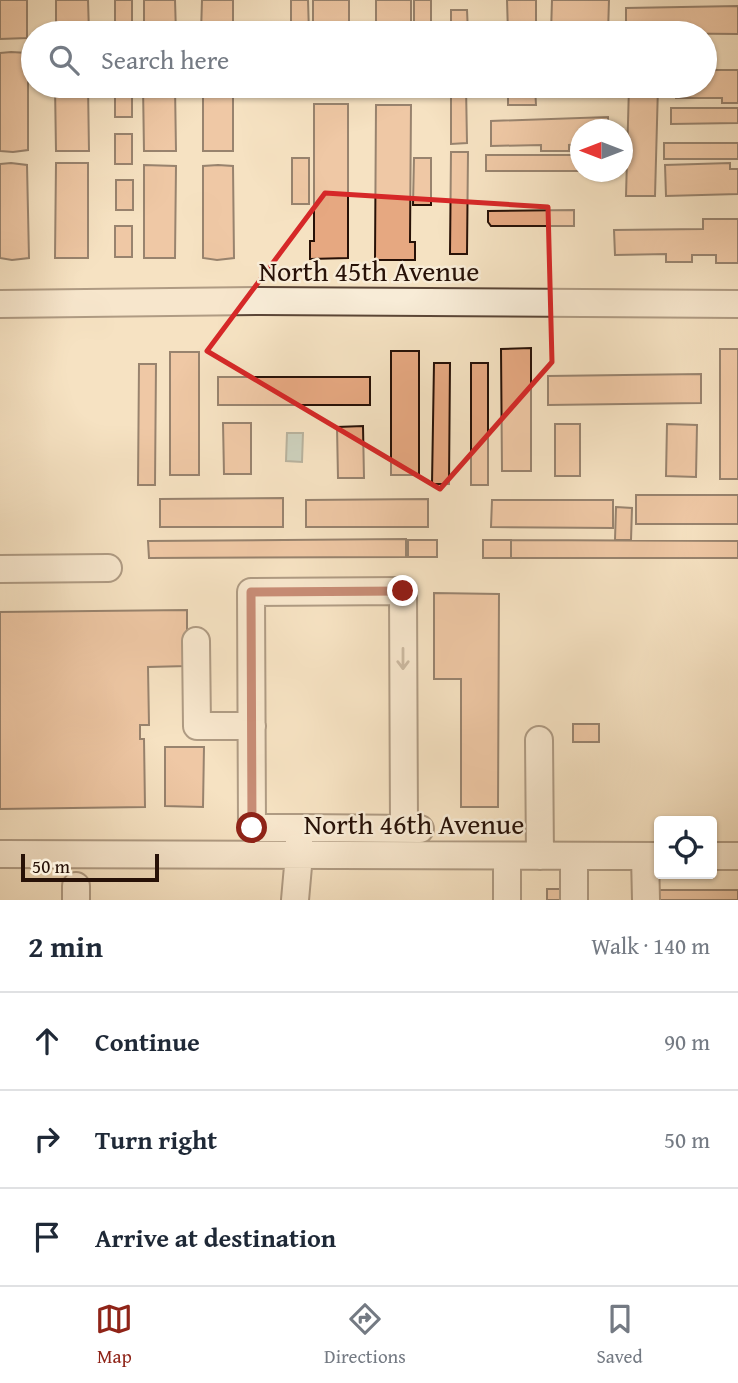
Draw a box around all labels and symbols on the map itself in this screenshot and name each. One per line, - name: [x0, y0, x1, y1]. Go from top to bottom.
- north arrow: [570, 119, 633, 182]
- street label: North 45th Avenue: [259, 250, 479, 291]
- route end: [387, 575, 418, 606]
- one-way arrow: [396, 647, 410, 670]
- street label: North 46th Avenue: [304, 803, 524, 844]
- route start: [236, 812, 267, 843]
- scale bar: [21, 851, 159, 883]

